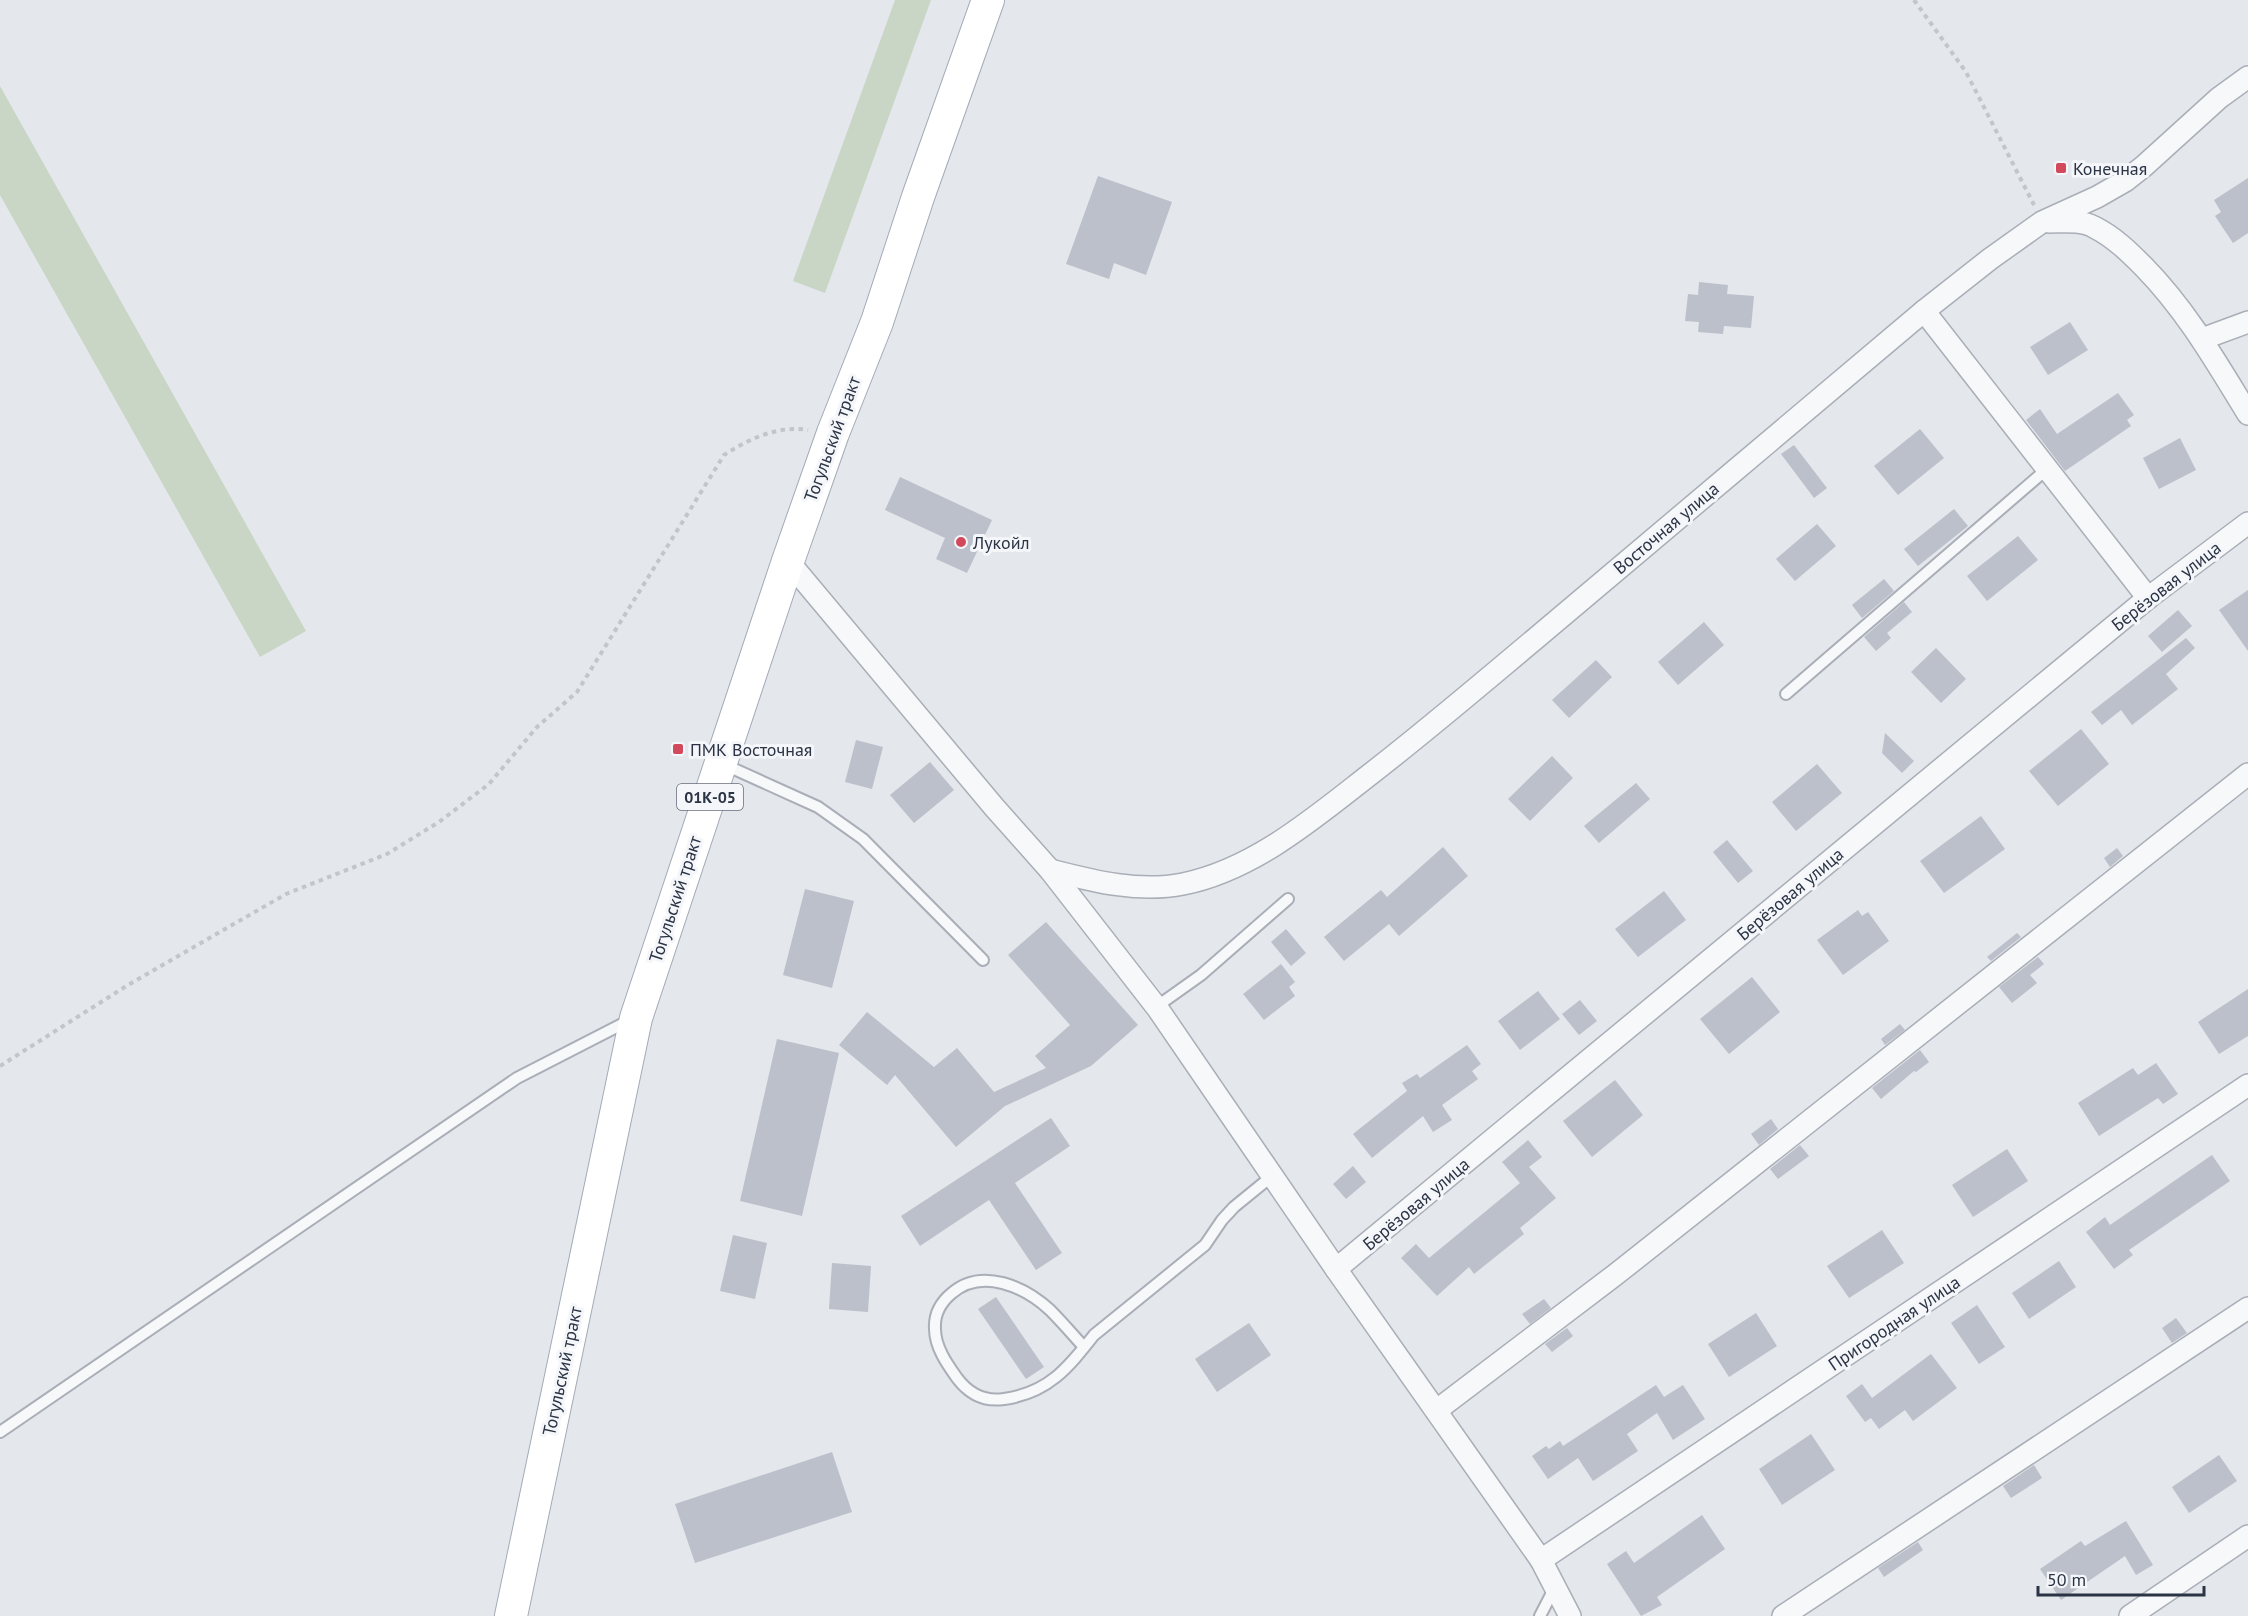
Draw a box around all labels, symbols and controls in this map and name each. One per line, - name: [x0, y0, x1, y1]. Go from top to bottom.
- place label: Конечная: [2073, 157, 2147, 180]
- marker: Конечная: [2054, 161, 2068, 175]
- street label: Тогульский тракт: [799, 372, 866, 505]
- street label: Восточная улица: [1608, 477, 1724, 579]
- place label: Лукойл: [972, 531, 1030, 554]
- marker: Лукойл: [954, 535, 968, 549]
- street label: Берёзовая улица: [2107, 536, 2225, 636]
- place label: ПМК Восточная: [690, 738, 812, 761]
- marker: ПМК Восточная: [671, 742, 685, 756]
- road number: 01К-05: [677, 784, 743, 810]
- street label: Тогульский тракт: [644, 832, 707, 965]
- street label: Берёзовая улица: [1732, 843, 1848, 945]
- street label: Берёзовая улица: [1358, 1153, 1474, 1255]
- street label: Пригородная улица: [1824, 1270, 1964, 1376]
- street label: Тогульский тракт: [537, 1303, 587, 1438]
- scale bar: [2038, 1559, 2204, 1597]
- text: 50 m: [2047, 1568, 2086, 1591]

